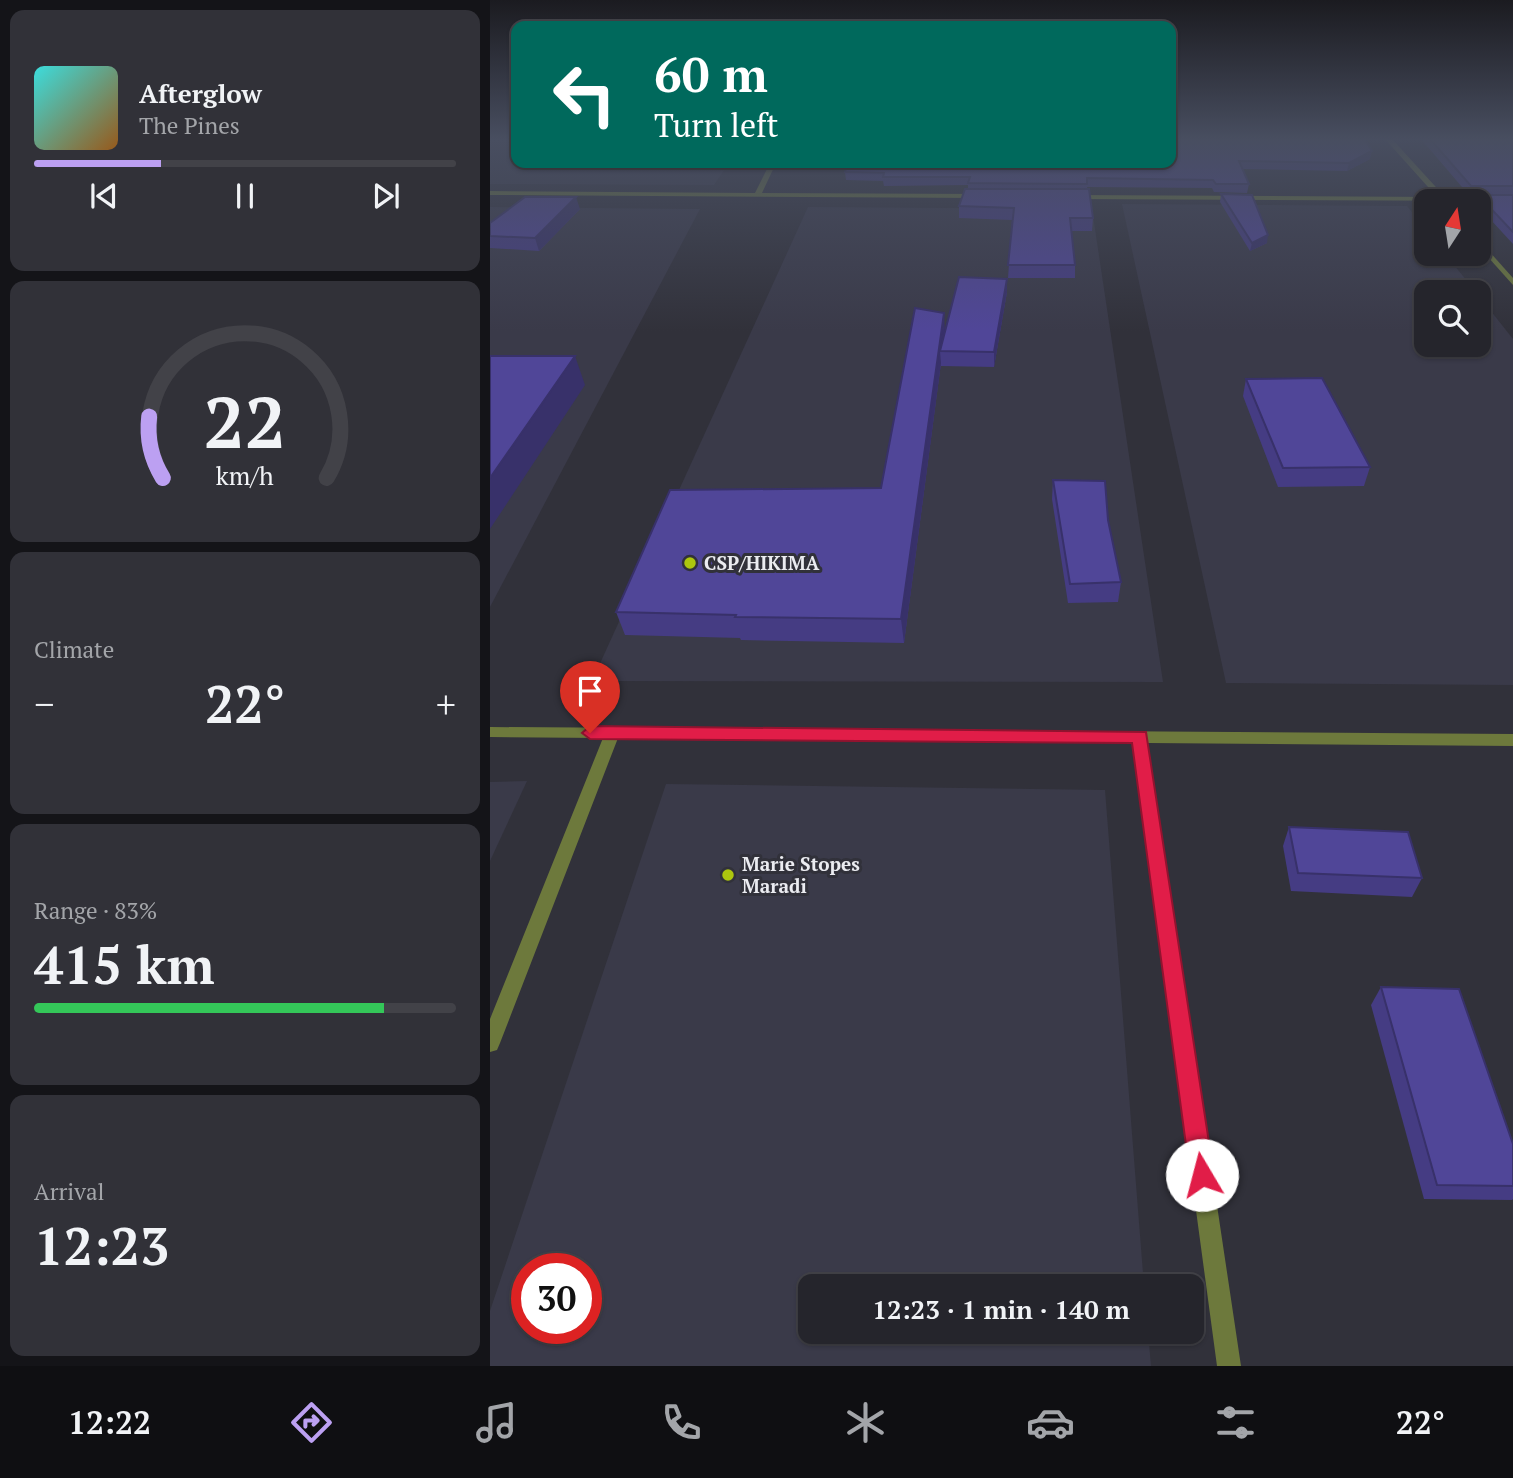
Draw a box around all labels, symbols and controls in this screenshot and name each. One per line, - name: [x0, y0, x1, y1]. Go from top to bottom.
- text: 60 m: [654, 41, 768, 106]
- icon: left: [539, 49, 630, 140]
- text: Afterglow: [139, 76, 262, 110]
- text: Turn left: [654, 104, 778, 146]
- text: The Pines: [139, 110, 240, 141]
- icon: previous: [85, 177, 123, 215]
- icon: pause: [226, 177, 264, 215]
- icon: next: [367, 177, 405, 215]
- north arrow: [1414, 189, 1491, 266]
- map controls: [1414, 189, 1491, 357]
- button: search: [1414, 280, 1491, 357]
- text: 22: [204, 372, 286, 469]
- text: km/h: [216, 459, 274, 492]
- place label: CSP/HIKIMA: [704, 550, 820, 575]
- marker: CSP/HIKIMA: [682, 555, 698, 571]
- text: Climate: [34, 634, 114, 665]
- pin: [560, 661, 620, 733]
- text: 22°: [205, 669, 285, 738]
- icon: arrive: [571, 672, 609, 710]
- text: −: [34, 679, 54, 729]
- text: +: [436, 679, 456, 729]
- place label: Marie Stopes Maradi: [742, 851, 860, 898]
- marker: Marie Stopes Maradi: [720, 867, 736, 883]
- text: Range · 83%: [34, 895, 157, 926]
- text: 415 km: [34, 930, 215, 999]
- position arrow: [1165, 1138, 1239, 1212]
- text: Arrival: [34, 1176, 105, 1207]
- text: 12:23: [34, 1211, 169, 1280]
- speed limit sign: 30: [511, 1253, 602, 1344]
- text: 12:23 · 1 min · 140 m: [872, 1292, 1130, 1326]
- icon: directions: [287, 1398, 336, 1447]
- icon: music: [472, 1398, 521, 1447]
- icon: phone: [657, 1398, 706, 1447]
- icon: climate: [841, 1398, 890, 1447]
- icon: car: [1026, 1398, 1075, 1447]
- icon: filters: [1211, 1398, 1260, 1447]
- text: 12:22: [68, 1401, 151, 1443]
- text: 22°: [1396, 1401, 1445, 1443]

